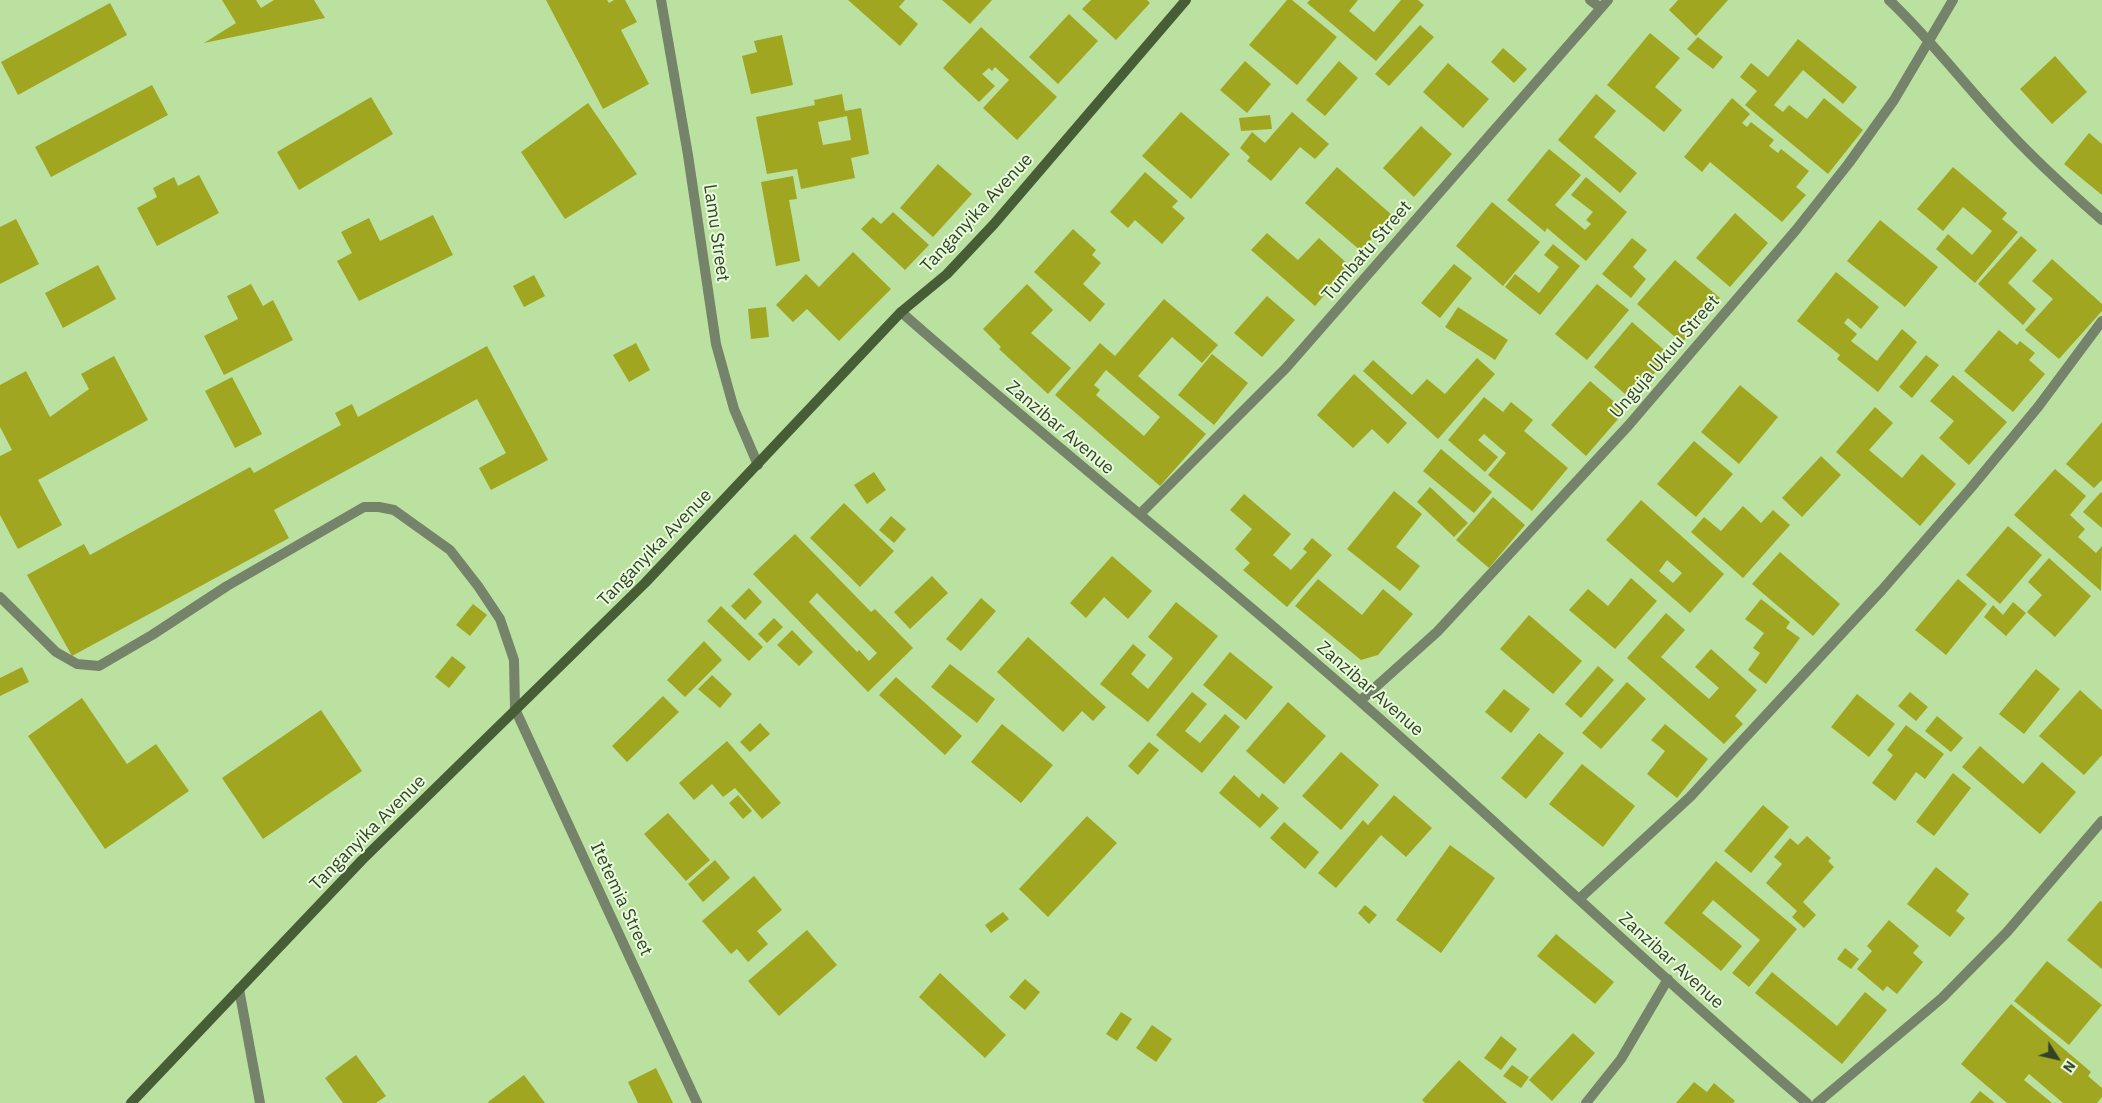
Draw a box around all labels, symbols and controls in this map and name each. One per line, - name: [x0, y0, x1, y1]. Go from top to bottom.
- street label: Tanganyika Avenue: [916, 149, 1038, 277]
- street label: Lamu Street: [698, 183, 734, 283]
- street label: Tumbatu Street: [1318, 197, 1416, 305]
- street label: Unguja Ukuu Street: [1606, 291, 1724, 423]
- street label: Zanzibar Avenue: [1002, 377, 1118, 479]
- street label: Tanganyika Avenue: [593, 485, 717, 611]
- street label: Zanzibar Avenue: [1312, 637, 1428, 741]
- street label: Tanganyika Avenue: [306, 771, 430, 895]
- street label: Itetemia Street: [585, 839, 657, 959]
- street label: Zanzibar Avenue: [1614, 908, 1728, 1014]
- north arrow: [2032, 1033, 2082, 1083]
- text: N: [2059, 1057, 2080, 1076]

